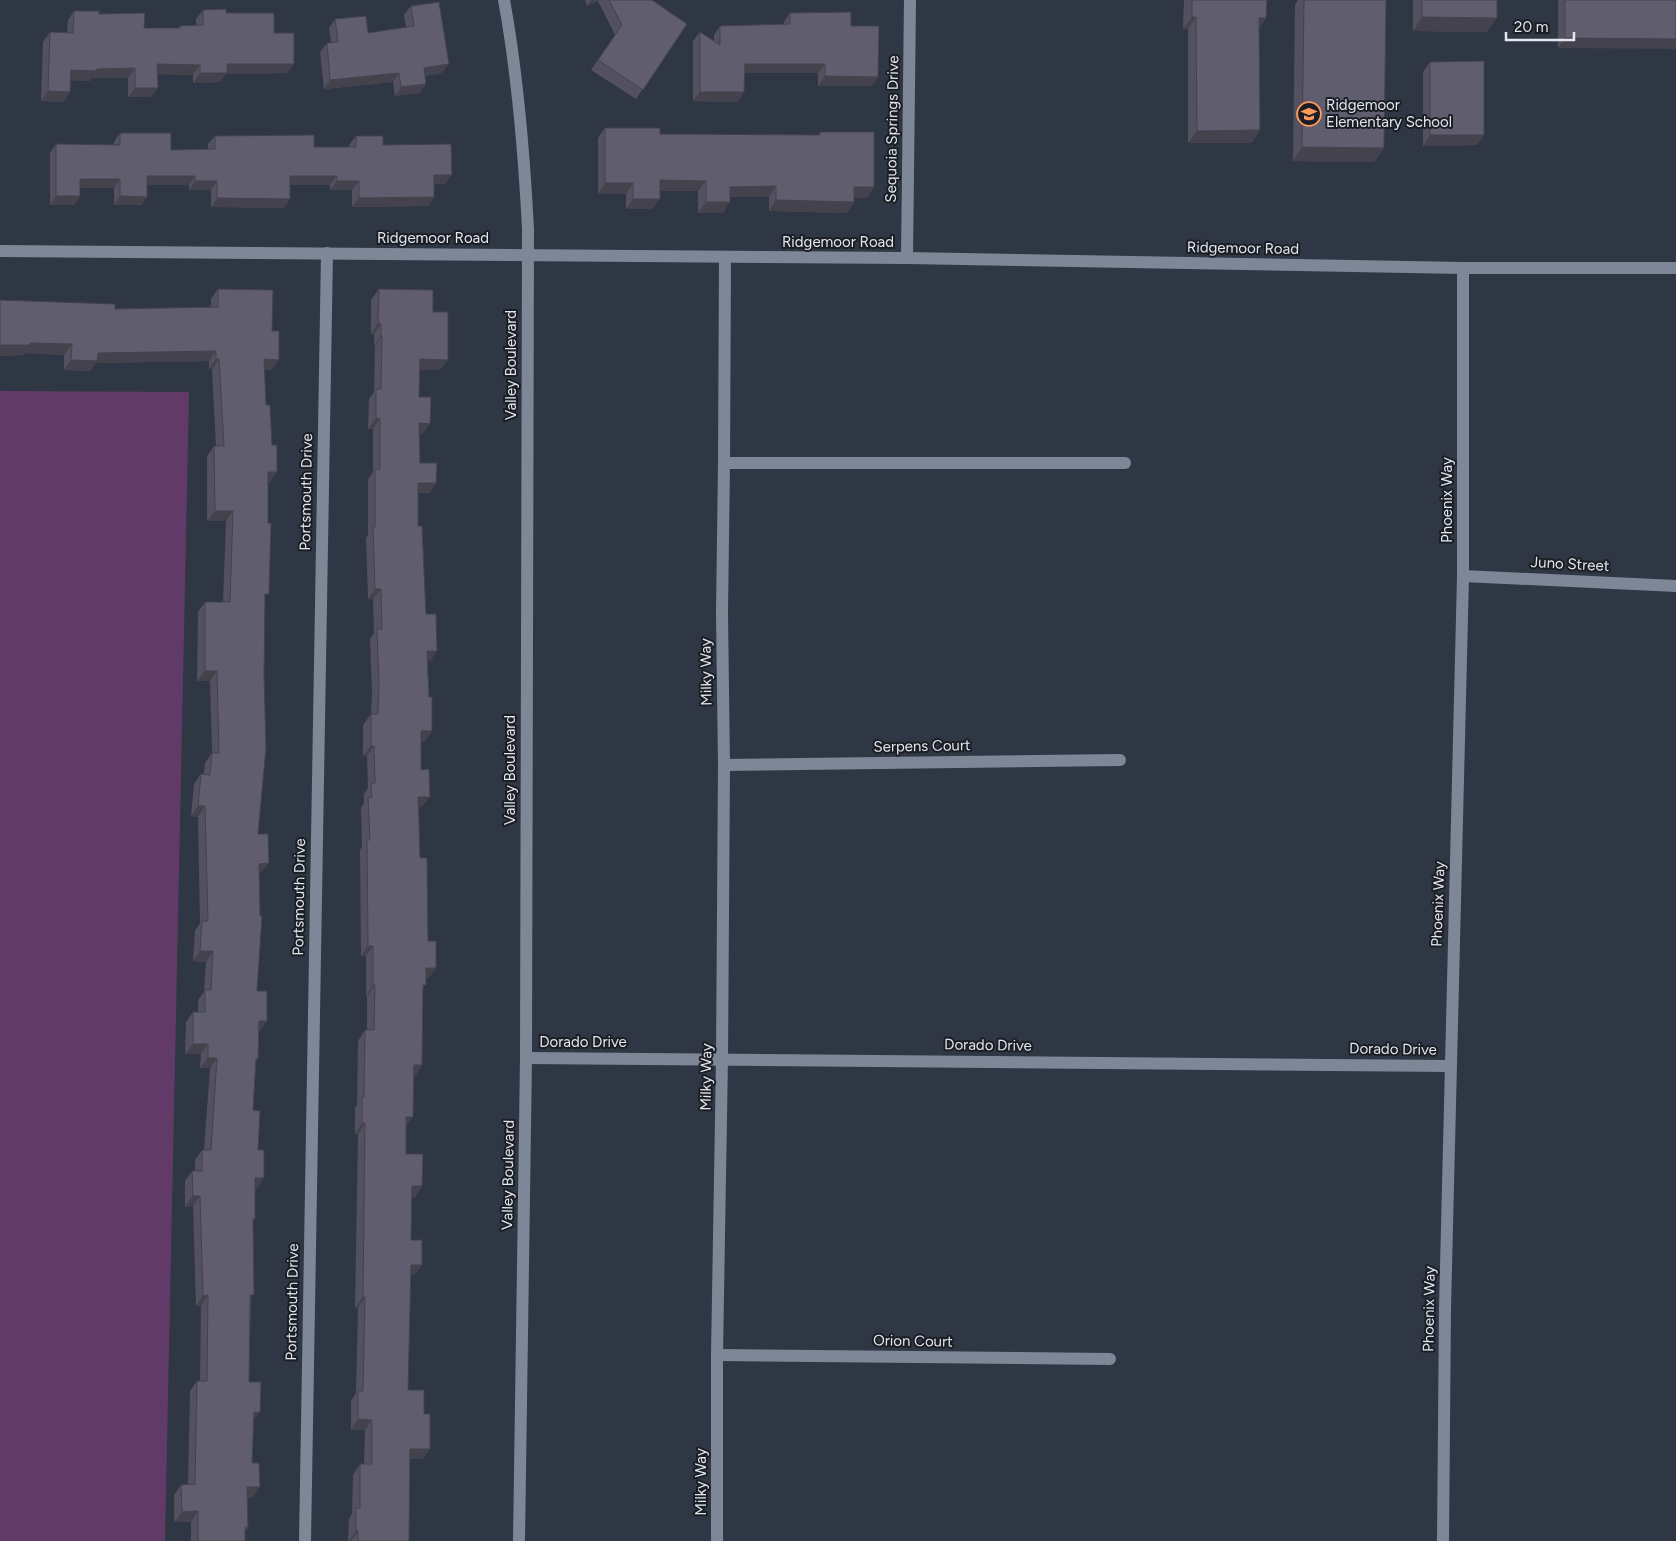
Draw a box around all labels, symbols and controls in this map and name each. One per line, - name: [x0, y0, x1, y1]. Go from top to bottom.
- scale bar: [1506, 10, 1574, 42]
- text: 20 m: [1514, 18, 1548, 36]
- street label: Sequoia Springs Drive: [882, 55, 902, 203]
- place label: Ridgemoor Elementary School: [1326, 96, 1452, 131]
- school or university icon: Ridgemoor Elementary School: [1296, 101, 1322, 127]
- street label: Ridgemoor Road: [377, 229, 489, 247]
- street label: Ridgemoor Road: [782, 233, 894, 251]
- street label: Ridgemoor Road: [1187, 238, 1299, 258]
- street label: Valley Boulevard: [502, 310, 520, 420]
- street label: Portsmouth Drive: [296, 433, 316, 551]
- street label: Phoenix Way: [1438, 457, 1456, 543]
- street label: Juno Street: [1530, 553, 1610, 575]
- street label: Milky Way: [696, 638, 716, 706]
- street label: Valley Boulevard: [501, 715, 519, 825]
- street label: Serpens Court: [873, 736, 971, 756]
- street label: Portsmouth Drive: [289, 838, 309, 956]
- street label: Phoenix Way: [1428, 861, 1448, 947]
- street label: Dorado Drive: [539, 1033, 627, 1051]
- street label: Dorado Drive: [944, 1035, 1032, 1055]
- street label: Dorado Drive: [1349, 1039, 1437, 1059]
- street label: Milky Way: [696, 1043, 716, 1111]
- street label: Valley Boulevard: [498, 1120, 518, 1230]
- street label: Portsmouth Drive: [282, 1243, 302, 1361]
- street label: Phoenix Way: [1419, 1266, 1439, 1352]
- street label: Orion Court: [873, 1331, 953, 1351]
- street label: Milky Way: [692, 1448, 710, 1516]

